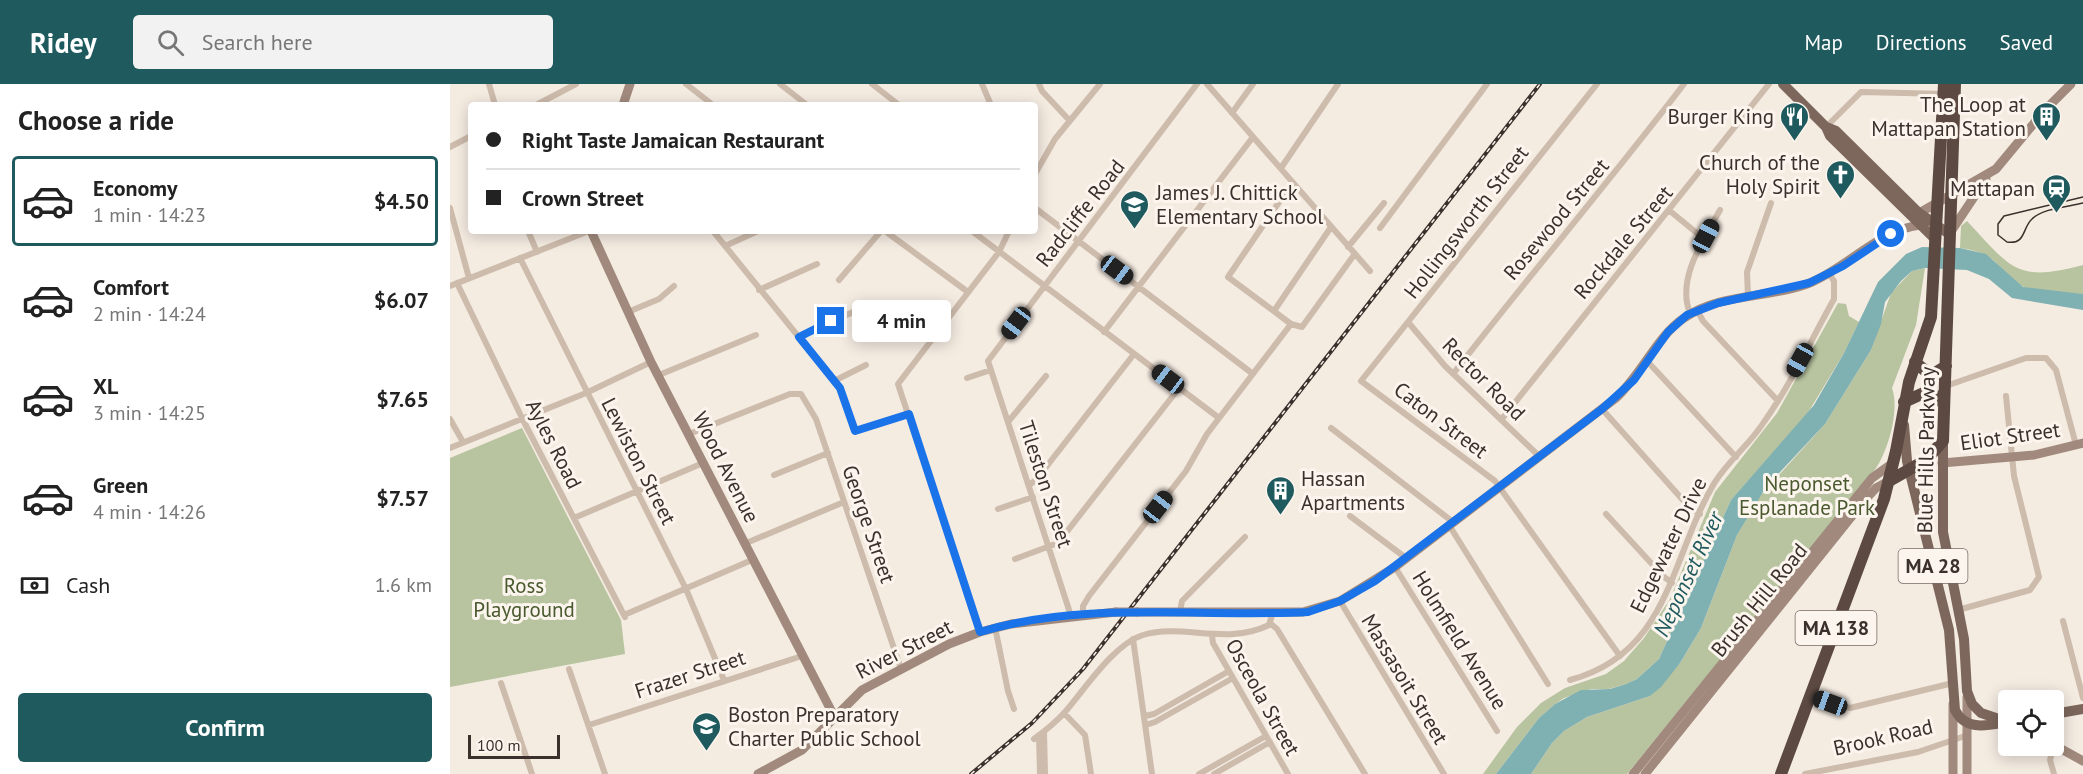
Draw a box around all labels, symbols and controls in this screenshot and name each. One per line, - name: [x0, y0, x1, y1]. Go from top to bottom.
- search box: [133, 15, 553, 69]
- text: Ridey: [30, 24, 97, 61]
- icon: search: [154, 26, 187, 59]
- text: Search here: [202, 28, 313, 56]
- text: Map: [1804, 29, 1843, 56]
- text: Directions: [1876, 29, 1967, 56]
- text: Saved: [2000, 29, 2053, 56]
- place label: The Loop at Mattapan Station: [1871, 91, 2026, 142]
- restaurant icon: Burger King: [1779, 100, 1811, 142]
- building icon: The Loop at Mattapan Station: [2031, 100, 2063, 142]
- text: Choose a ride: [18, 103, 174, 137]
- place label: Burger King: [1667, 103, 1774, 130]
- text: Right Taste Jamaican Restaurant: [522, 126, 824, 154]
- street label: Hollingsworth Street: [1398, 140, 1534, 304]
- place label: Church of the Holy Spirit: [1699, 149, 1820, 200]
- street label: Rosewood Street: [1497, 153, 1615, 285]
- street label: Radcliffe Road: [1030, 154, 1130, 272]
- church icon: Church of the Holy Spirit: [1825, 158, 1857, 200]
- station icon: Mattapan: [2040, 172, 2072, 214]
- icon: car: [21, 174, 75, 228]
- text: Economy: [93, 174, 177, 202]
- place label: Mattapan: [1950, 175, 2035, 202]
- place label: James J. Chittick Elementary School: [1155, 179, 1323, 230]
- street label: Rockdale Street: [1568, 180, 1678, 304]
- text: Crown Street: [522, 184, 644, 212]
- text: $4.50: [374, 187, 429, 215]
- school or university icon: James J. Chittick Elementary School: [1119, 188, 1151, 230]
- text: 1 min · 14:23: [93, 202, 206, 228]
- car: [1690, 216, 1722, 256]
- route start: [1877, 220, 1904, 247]
- car: [1097, 252, 1137, 288]
- icon: car: [21, 273, 75, 327]
- text: Comfort: [93, 273, 169, 301]
- text: $6.07: [374, 286, 429, 314]
- callout: 4 min: [852, 300, 951, 342]
- text: 2 min · 14:24: [93, 301, 206, 327]
- car: [998, 303, 1034, 343]
- route end: [817, 307, 844, 334]
- text: 4 min: [877, 308, 926, 334]
- street label: Rector Road: [1437, 332, 1531, 426]
- car: [1783, 340, 1817, 380]
- car: [1148, 361, 1188, 397]
- street label: Blue Hills Parkway: [1911, 366, 1941, 534]
- icon: car: [21, 372, 75, 426]
- text: XL: [93, 372, 118, 400]
- street label: Caton Street: [1389, 376, 1493, 464]
- text: $7.65: [376, 385, 429, 413]
- street label: Lewiston Street: [595, 393, 683, 529]
- street label: Ayles Road: [520, 395, 588, 493]
- text: 3 min · 14:25: [93, 400, 206, 426]
- street label: Wood Avenue: [687, 407, 765, 527]
- street label: Eliot Street: [1958, 416, 2062, 456]
- street label: Tileston Street: [1013, 417, 1079, 551]
- street label: George Street: [836, 462, 902, 586]
- place label: Hassan Apartments: [1301, 465, 1405, 516]
- park label: Neponset Esplanade Park: [1739, 470, 1875, 521]
- icon: car: [21, 471, 75, 525]
- text: Green: [93, 471, 148, 499]
- street label: Edgewater Drive: [1624, 473, 1712, 617]
- building icon: Hassan Apartments: [1264, 474, 1296, 516]
- text: $7.57: [376, 484, 429, 512]
- car: [1140, 487, 1176, 527]
- text: 4 min · 14:26: [93, 499, 206, 525]
- water label: Neponset River: [1647, 506, 1730, 641]
- street label: Brush Hill Road: [1705, 538, 1813, 662]
- road number: MA 28: [1898, 549, 1968, 583]
- street label: Holmfield Avenue: [1407, 566, 1513, 714]
- icon: cash: [18, 569, 51, 602]
- text: Cash: [66, 571, 110, 599]
- text: 1.6 km: [375, 572, 432, 598]
- park label: Ross Playground: [473, 572, 575, 623]
- street label: Massasoit Street: [1356, 609, 1454, 749]
- road number: MA 138: [1796, 611, 1876, 645]
- street label: River Street: [851, 613, 957, 685]
- street label: Osceola Street: [1220, 634, 1306, 760]
- street label: Frazer Street: [631, 643, 749, 705]
- car: [1810, 688, 1850, 718]
- map controls: [1998, 690, 2064, 756]
- button: locate: [1998, 690, 2064, 756]
- button: Confirm: [18, 693, 432, 762]
- place label: Boston Preparatory Charter Public School: [728, 701, 921, 752]
- school or university icon: Boston Preparatory Charter Public School: [691, 710, 723, 752]
- street label: Brook Road: [1831, 712, 1935, 762]
- scale bar: [468, 732, 560, 760]
- text: 100 m: [477, 735, 520, 755]

